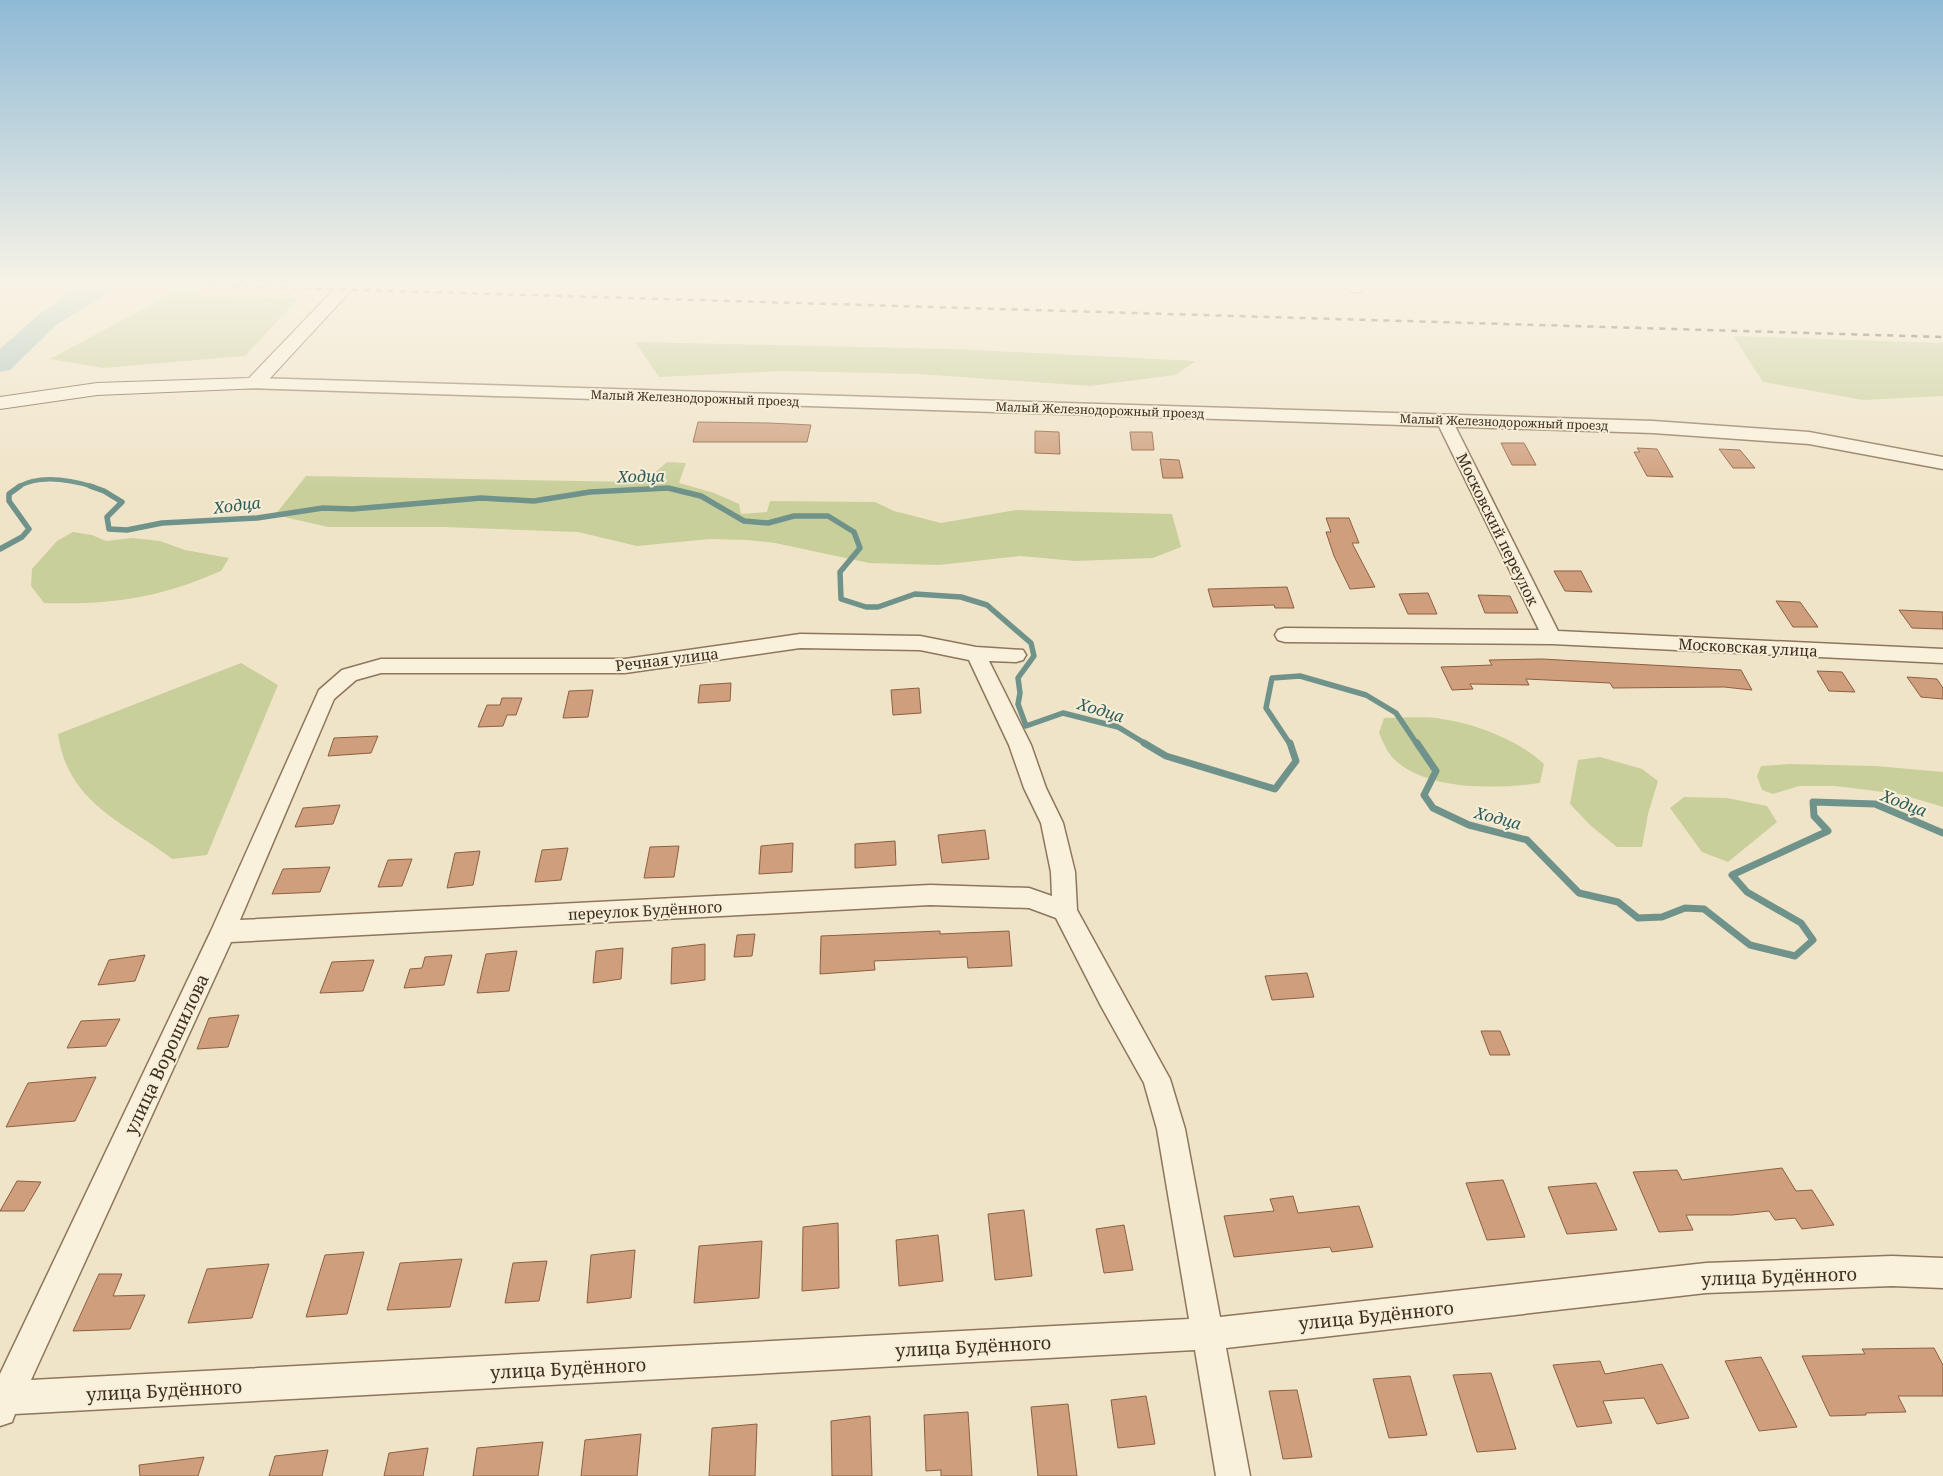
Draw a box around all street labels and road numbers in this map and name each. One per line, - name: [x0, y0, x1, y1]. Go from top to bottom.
- street label: Малый Железнодорожный проезд: [590, 386, 800, 410]
- street label: Малый Железнодорожный проезд: [995, 398, 1205, 422]
- street label: Малый Железнодорожный проезд: [1399, 410, 1609, 434]
- street label: Московский переулок: [1452, 449, 1544, 609]
- street label: Московская улица: [1678, 633, 1818, 661]
- street label: Речная улица: [614, 643, 720, 675]
- street label: переулок Будённого: [567, 896, 723, 924]
- street label: улица Ворошилова: [118, 970, 214, 1138]
- street label: улица Будённого: [1701, 1261, 1857, 1291]
- street label: улица Будённого: [1297, 1295, 1455, 1335]
- street label: улица Будённого: [894, 1330, 1052, 1362]
- street label: улица Будённого: [489, 1352, 647, 1384]
- street label: улица Будённого: [85, 1374, 243, 1406]

